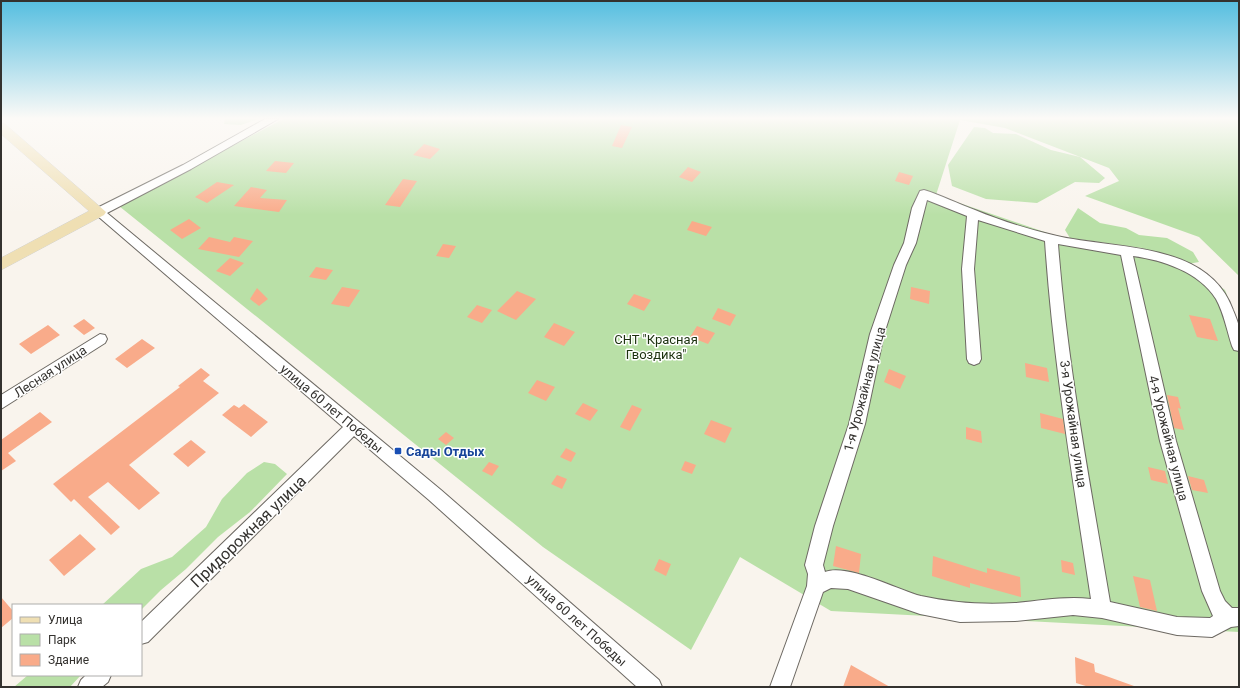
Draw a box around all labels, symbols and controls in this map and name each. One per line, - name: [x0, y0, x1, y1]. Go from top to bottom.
- street label: 1-я Урожайная улица: [841, 325, 888, 453]
- park label: СНТ "Красная Гвоздика": [614, 332, 698, 362]
- street label: Лесная улица: [11, 342, 89, 400]
- street label: 3-я Урожайная улица: [1057, 359, 1090, 489]
- street label: улица 60 лет Победы: [277, 361, 386, 456]
- street label: 4-я Урожайная улица: [1146, 374, 1191, 502]
- place label: Сады Отдых: [406, 444, 485, 459]
- marker: Сады Отдых: [393, 446, 403, 456]
- street label: Придорожная улица: [187, 471, 310, 591]
- street label: улица 60 лет Победы: [524, 572, 630, 669]
- legend: [12, 604, 142, 676]
- text: Улица: [48, 613, 83, 627]
- text: Парк: [48, 633, 77, 647]
- text: Здание: [48, 653, 89, 667]

